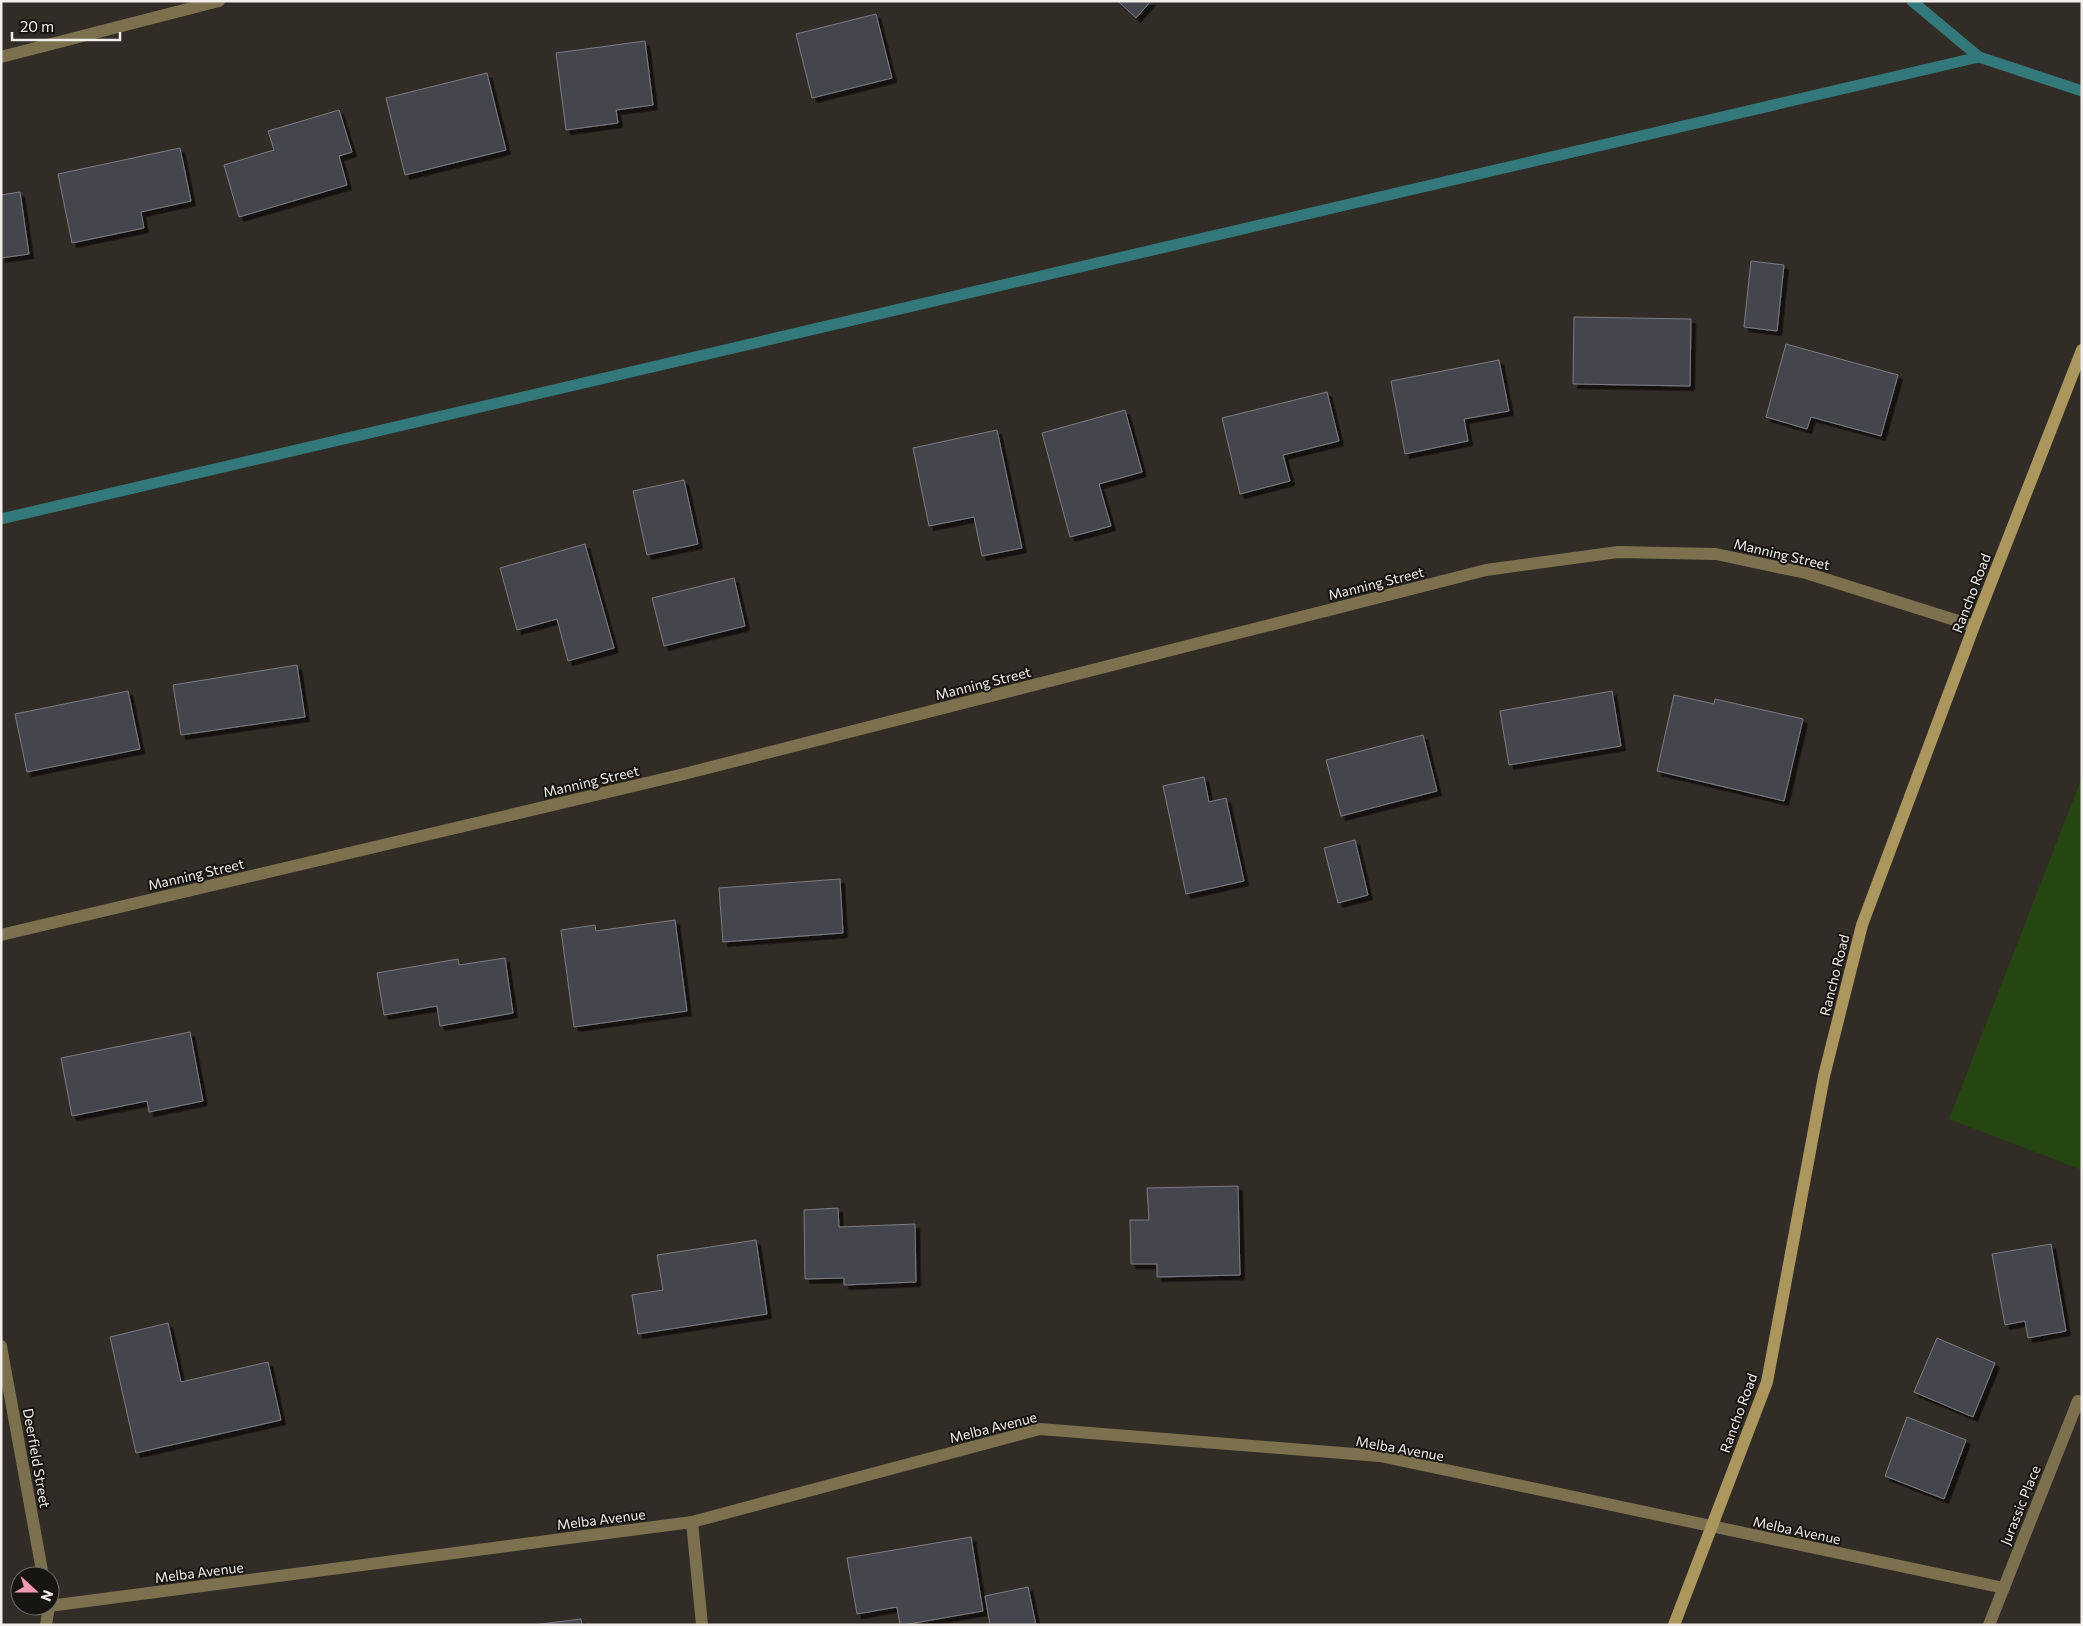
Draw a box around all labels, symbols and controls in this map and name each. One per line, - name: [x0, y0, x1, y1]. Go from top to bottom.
- scale bar: [12, 10, 120, 42]
- text: 20 m: [20, 17, 54, 35]
- street label: Manning Street: [1732, 535, 1832, 573]
- street label: Rancho Road: [1948, 551, 1994, 635]
- street label: Manning Street: [1326, 563, 1426, 603]
- street label: Manning Street: [933, 663, 1033, 703]
- street label: Manning Street: [541, 762, 641, 800]
- street label: Manning Street: [146, 855, 246, 893]
- street label: Rancho Road: [1816, 932, 1852, 1018]
- street label: Rancho Road: [1716, 1371, 1760, 1455]
- street label: Deerfield Street: [20, 1407, 54, 1509]
- street label: Melba Avenue: [948, 1408, 1038, 1446]
- street label: Melba Avenue: [1355, 1432, 1445, 1464]
- street label: Jurassic Place: [1996, 1463, 2044, 1547]
- street label: Melba Avenue: [556, 1505, 646, 1533]
- street label: Melba Avenue: [1752, 1512, 1842, 1548]
- street label: Melba Avenue: [154, 1558, 244, 1586]
- north arrow: [10, 1566, 60, 1616]
- text: N: [38, 1588, 57, 1604]

